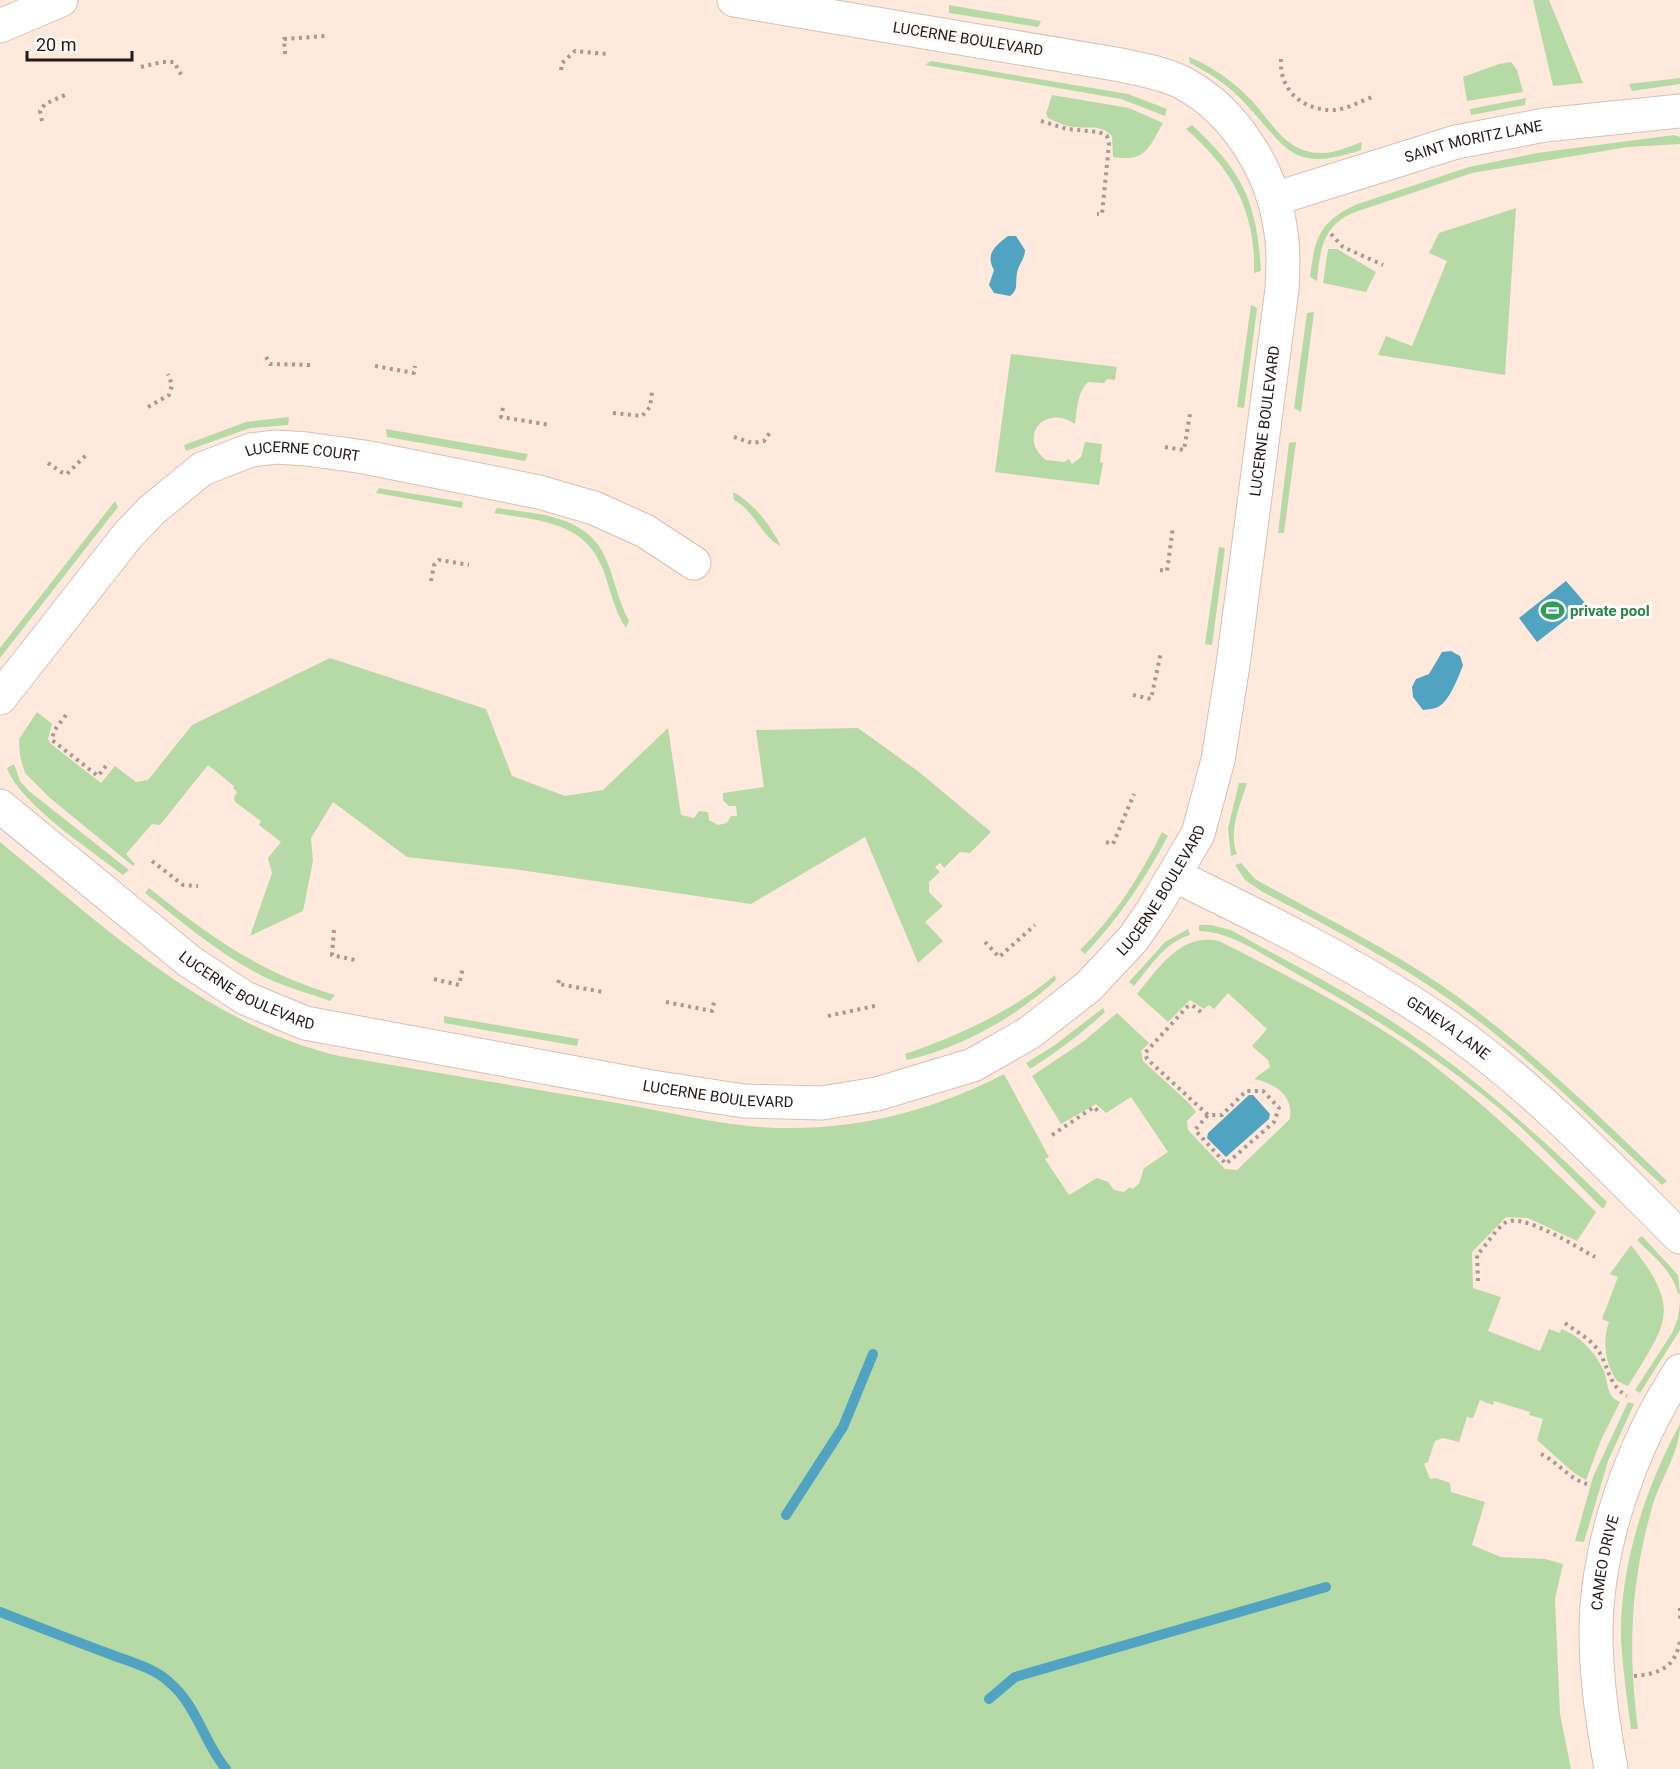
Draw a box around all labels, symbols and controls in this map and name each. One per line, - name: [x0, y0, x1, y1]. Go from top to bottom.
- street label: LUCERNE BOULEVARD: [892, 18, 1044, 60]
- scale bar: [27, 24, 132, 62]
- text: 20 m: [36, 34, 76, 55]
- street label: SAINT MORITZ LANE: [1402, 117, 1544, 167]
- street label: LUCERNE BOULEVARD: [1246, 345, 1284, 498]
- street label: LUCERNE COURT: [242, 438, 361, 465]
- sports icon: private pool: [1539, 598, 1565, 624]
- place label: private pool: [1570, 602, 1650, 620]
- street label: LUCERNE BOULEVARD: [1113, 823, 1209, 959]
- street label: LUCERNE BOULEVARD: [175, 947, 316, 1034]
- street label: GENEVA LANE: [1403, 992, 1494, 1064]
- street label: LUCERNE BOULEVARD: [641, 1076, 794, 1111]
- street label: CAMEO DRIVE: [1588, 1513, 1623, 1611]

